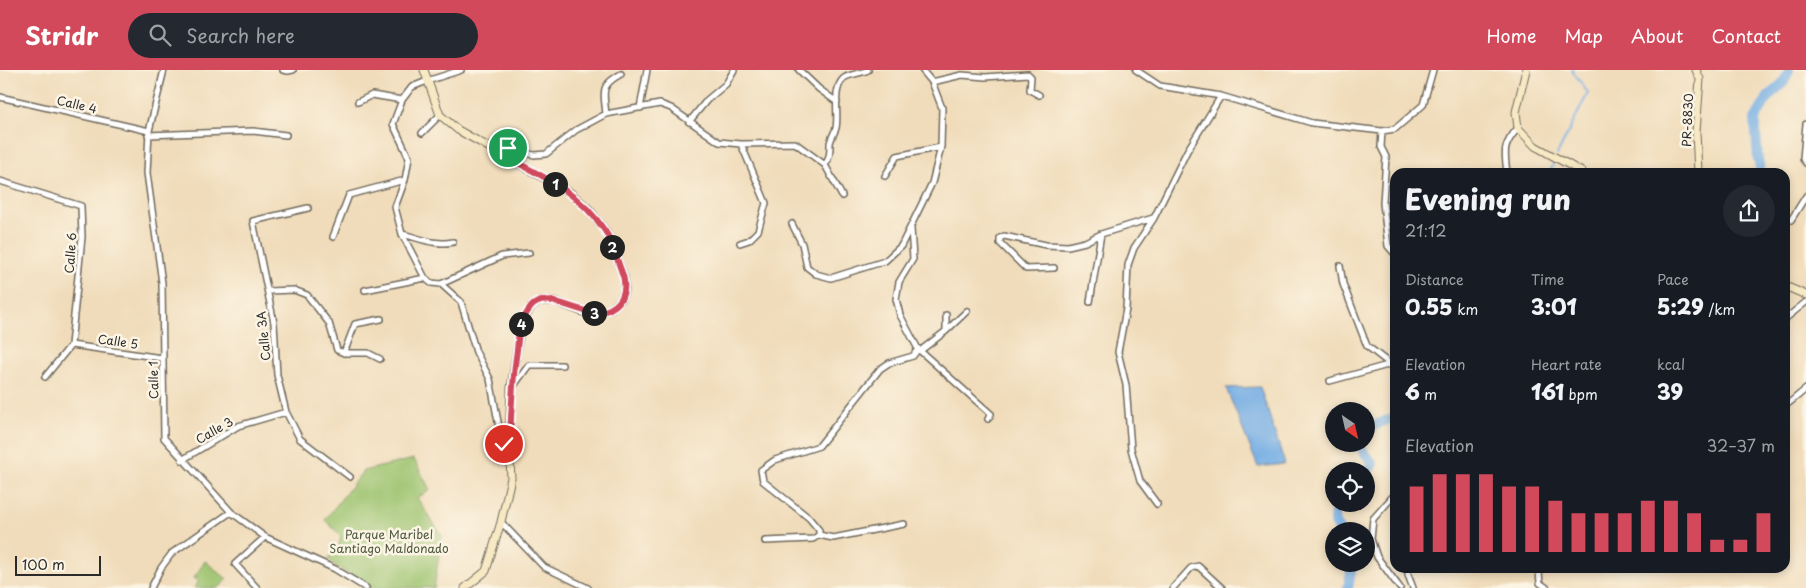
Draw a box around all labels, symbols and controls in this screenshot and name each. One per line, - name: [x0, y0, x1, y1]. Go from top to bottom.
- search box: [128, 13, 478, 58]
- text: Stridr: [25, 17, 98, 53]
- icon: search: [146, 21, 174, 49]
- text: Search here: [186, 21, 295, 49]
- text: Home: [1486, 22, 1536, 49]
- text: Map: [1564, 22, 1603, 49]
- text: About: [1631, 22, 1683, 49]
- text: Contact: [1711, 22, 1781, 49]
- street label: Calle 4: [55, 91, 99, 117]
- street label: PR-8830: [1677, 93, 1697, 147]
- pin: [487, 127, 529, 169]
- icon: arrive: [494, 134, 522, 162]
- pin: 1: [542, 172, 568, 196]
- text: 1: [552, 174, 559, 195]
- text: Evening run: [1405, 177, 1571, 220]
- button: share: [1723, 185, 1775, 237]
- text: 21:12: [1405, 218, 1447, 242]
- street label: Calle 6: [60, 232, 80, 274]
- pin: 2: [600, 234, 624, 260]
- text: 2: [608, 237, 617, 258]
- text: Distance: [1405, 269, 1464, 290]
- text: Time: [1531, 269, 1564, 290]
- text: Pace: [1657, 269, 1689, 290]
- text: 0.55: [1405, 290, 1453, 322]
- text: 3:01: [1531, 290, 1577, 322]
- text: 5:29: [1657, 290, 1704, 322]
- text: km: [1453, 299, 1478, 320]
- text: /km: [1704, 299, 1735, 320]
- pin: 3: [582, 300, 606, 326]
- text: 3: [590, 303, 599, 324]
- street label: Calle 3A: [251, 310, 275, 362]
- pin: 4: [508, 312, 534, 336]
- text: 4: [517, 314, 526, 335]
- street label: Calle 5: [97, 329, 139, 353]
- text: Elevation: [1405, 354, 1465, 375]
- text: Heart rate: [1531, 354, 1602, 375]
- text: kcal: [1657, 354, 1685, 375]
- street label: Calle 1: [144, 361, 162, 399]
- text: 6: [1405, 375, 1420, 407]
- text: 161: [1531, 375, 1564, 407]
- text: 39: [1657, 375, 1683, 407]
- text: m: [1420, 384, 1437, 405]
- text: bpm: [1564, 384, 1598, 405]
- north arrow: [1325, 402, 1375, 452]
- map controls: [1325, 402, 1375, 572]
- street label: Calle 3: [192, 412, 236, 448]
- pin: [483, 423, 525, 465]
- icon: check: [490, 430, 518, 458]
- text: Elevation: [1405, 433, 1474, 457]
- text: 32–37 m: [1707, 433, 1775, 457]
- button: locate: [1325, 462, 1375, 512]
- button: layers: [1325, 522, 1375, 572]
- park label: Parque Maribel Santiago Maldonado: [329, 525, 449, 557]
- scale bar: [15, 553, 101, 576]
- text: 100 m: [22, 554, 65, 575]

